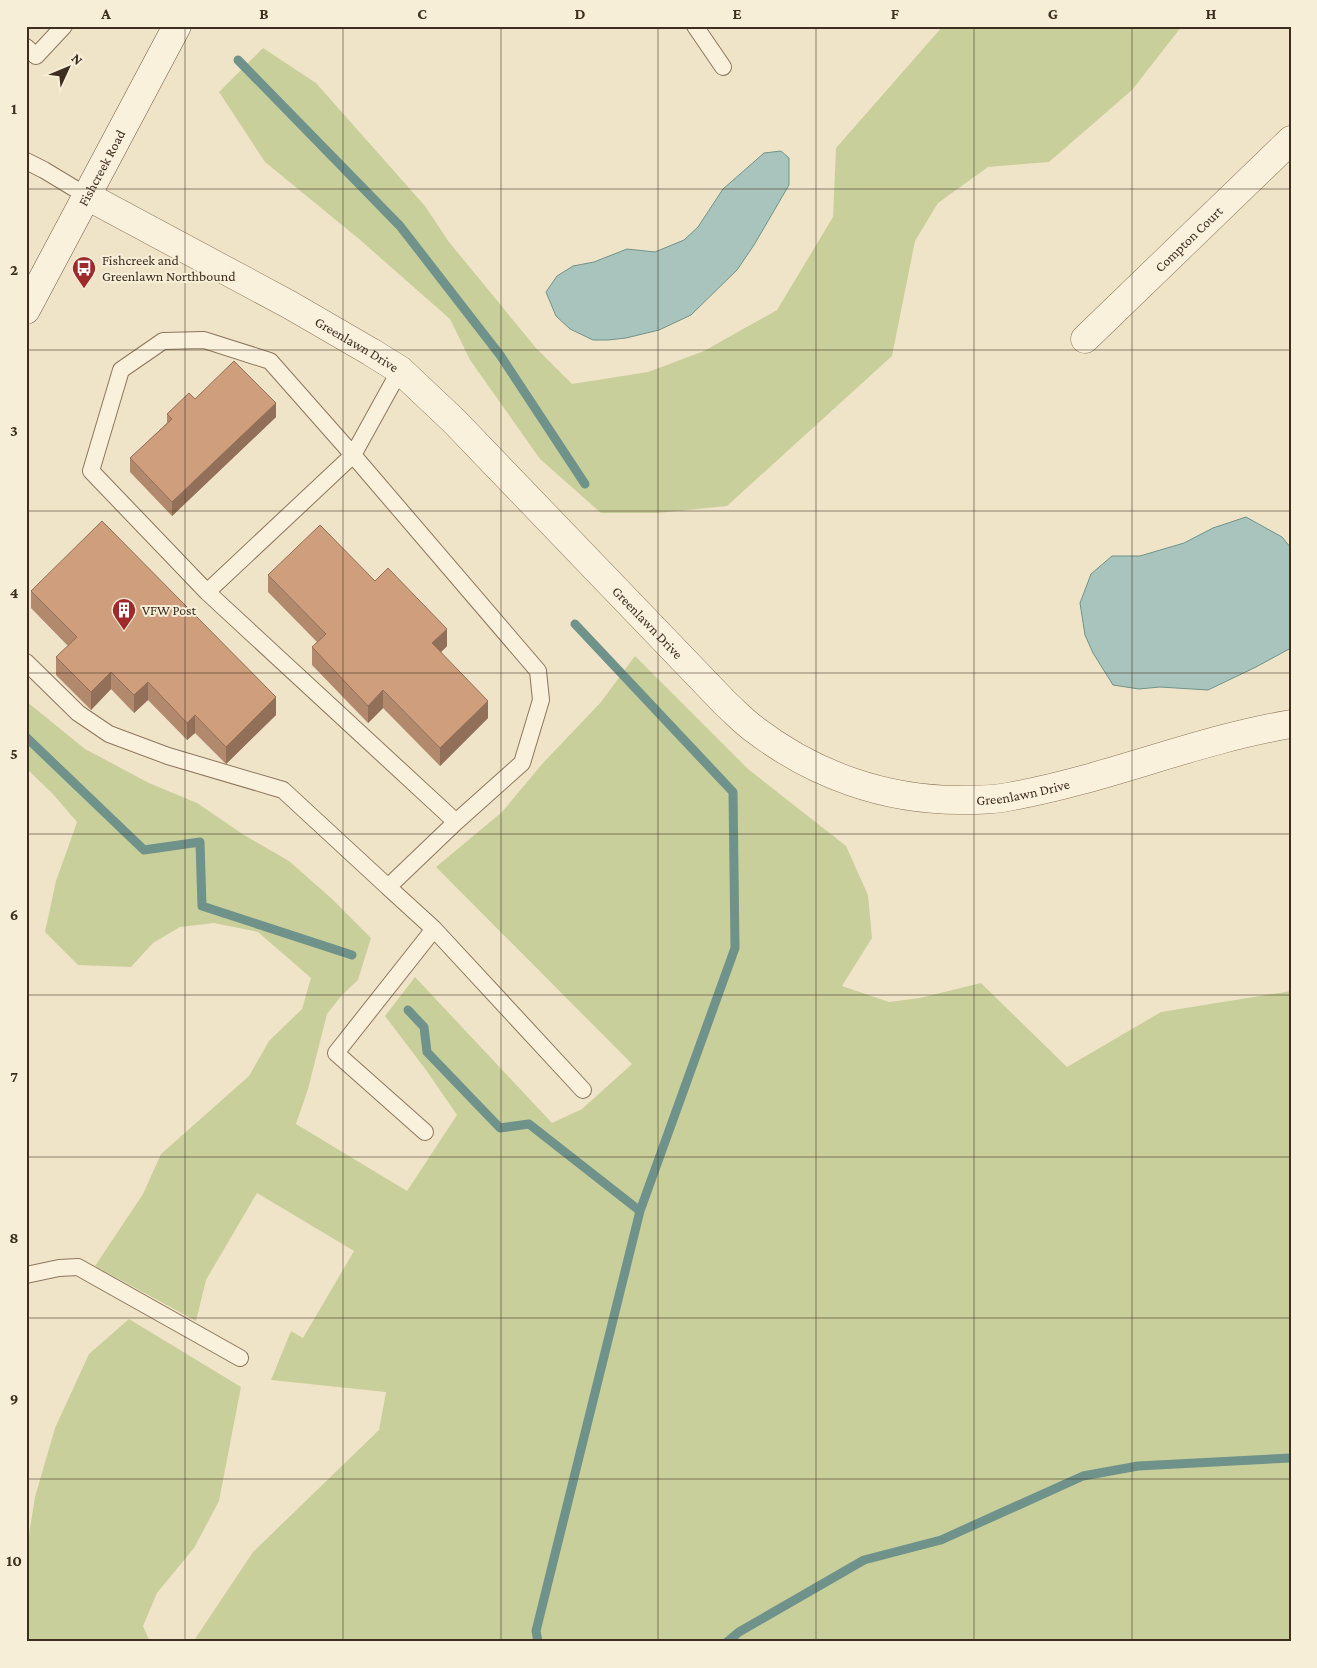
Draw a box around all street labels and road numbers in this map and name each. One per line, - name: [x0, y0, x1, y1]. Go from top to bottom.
- street label: Fishcreek Road: [75, 126, 129, 209]
- street label: Compton Court: [1151, 203, 1226, 275]
- street label: Greenlawn Drive: [312, 313, 402, 375]
- street label: Greenlawn Drive: [609, 583, 686, 662]
- street label: Greenlawn Drive: [976, 776, 1071, 808]

